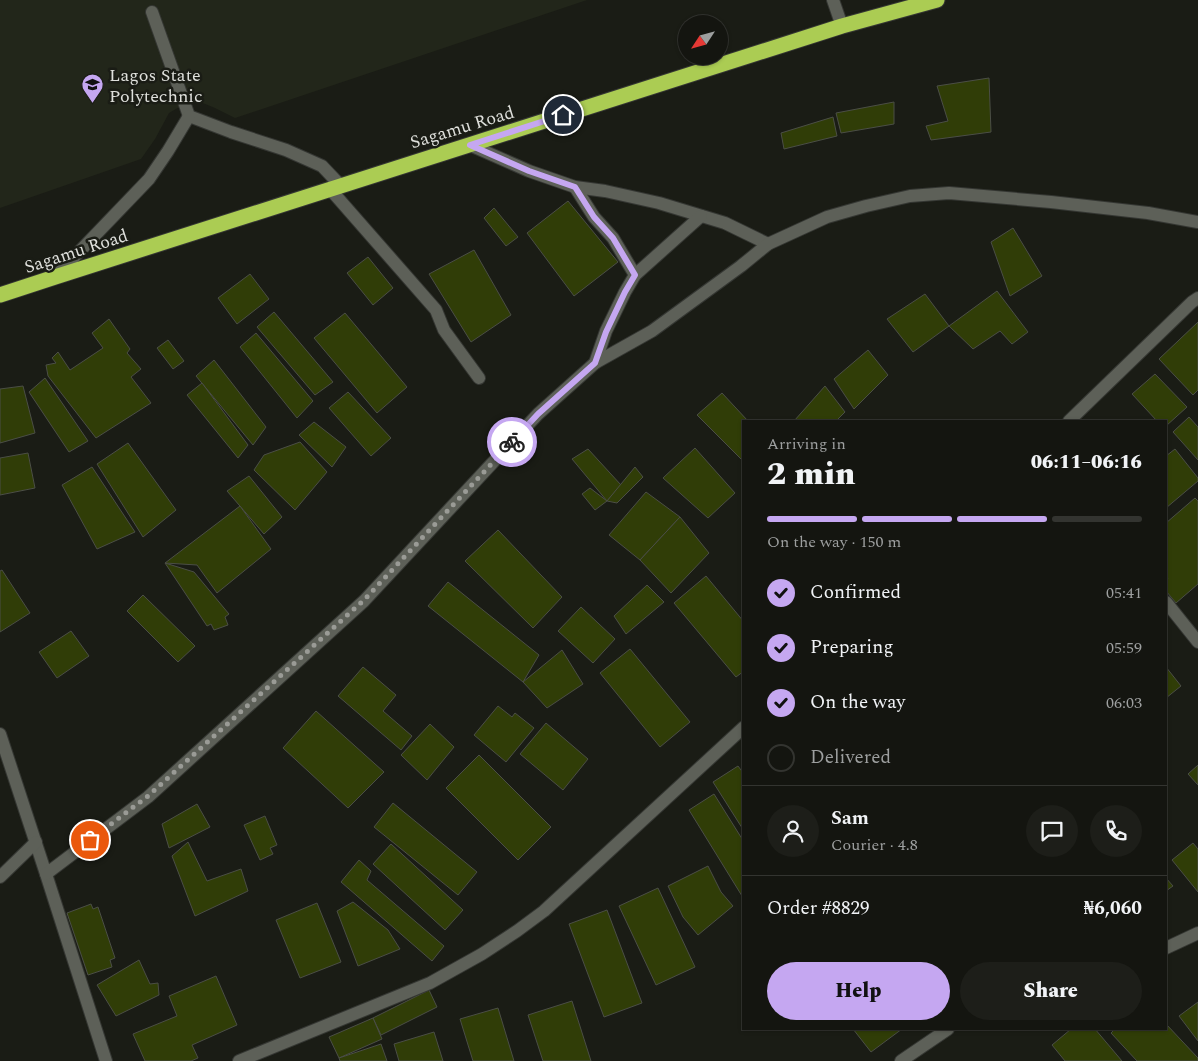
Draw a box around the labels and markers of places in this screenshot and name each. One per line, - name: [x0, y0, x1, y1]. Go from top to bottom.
- place label: Lagos State Polytechnic: [109, 62, 203, 110]
- school or university icon: Lagos State Polytechnic: [81, 73, 105, 104]
- pin: [542, 94, 584, 136]
- pin: [69, 819, 111, 861]

